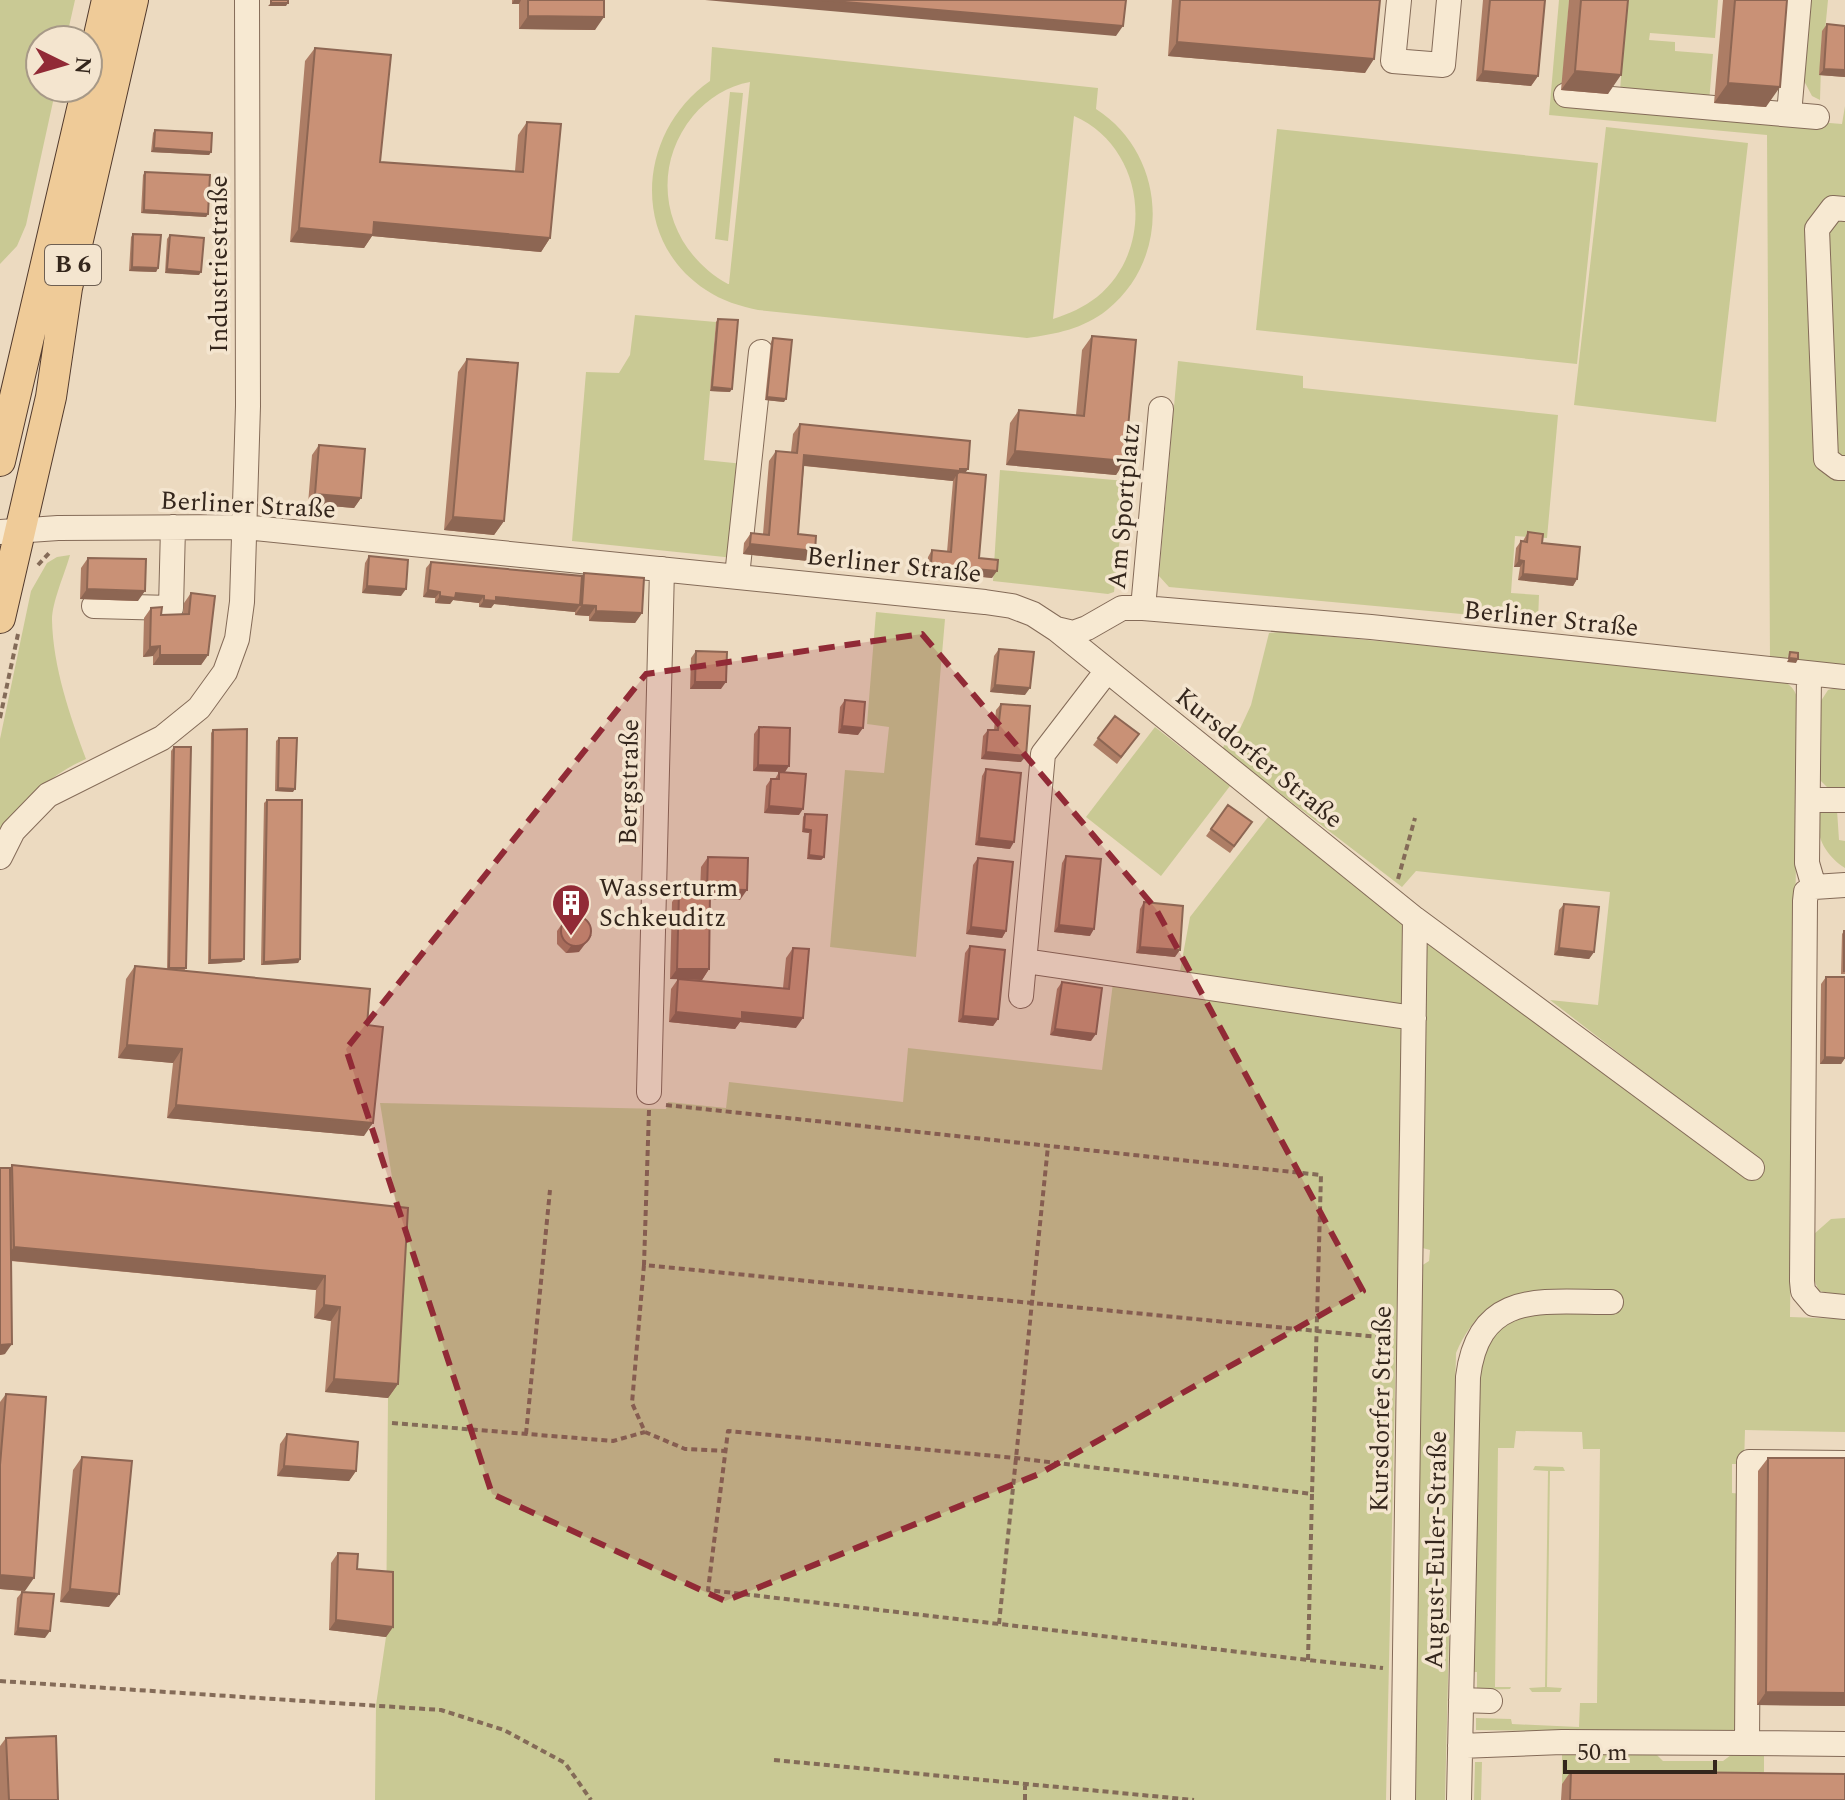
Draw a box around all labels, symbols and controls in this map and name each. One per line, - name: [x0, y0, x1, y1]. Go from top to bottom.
- north arrow: [24, 24, 104, 104]
- text: N: [65, 55, 100, 76]
- street label: Industriestraße: [199, 175, 239, 353]
- road number: B 6: [45, 245, 101, 285]
- street label: Am Sportplatz: [1097, 421, 1151, 591]
- street label: Berliner Straße: [159, 480, 337, 530]
- street label: Berliner Straße: [805, 536, 983, 594]
- street label: Berliner Straße: [1462, 590, 1640, 648]
- street label: Kursdorfer Straße: [1166, 677, 1352, 839]
- street label: Bergstraße: [608, 719, 650, 845]
- place label: Wasserturm Schkeuditz: [599, 868, 738, 938]
- building icon: Wasserturm Schkeuditz: [550, 882, 592, 937]
- street label: Kursdorfer Straße: [1359, 1305, 1403, 1513]
- street label: August-Euler-Straße: [1414, 1430, 1458, 1670]
- scale bar: [1565, 1724, 1715, 1774]
- text: 50 m: [1577, 1735, 1628, 1771]

